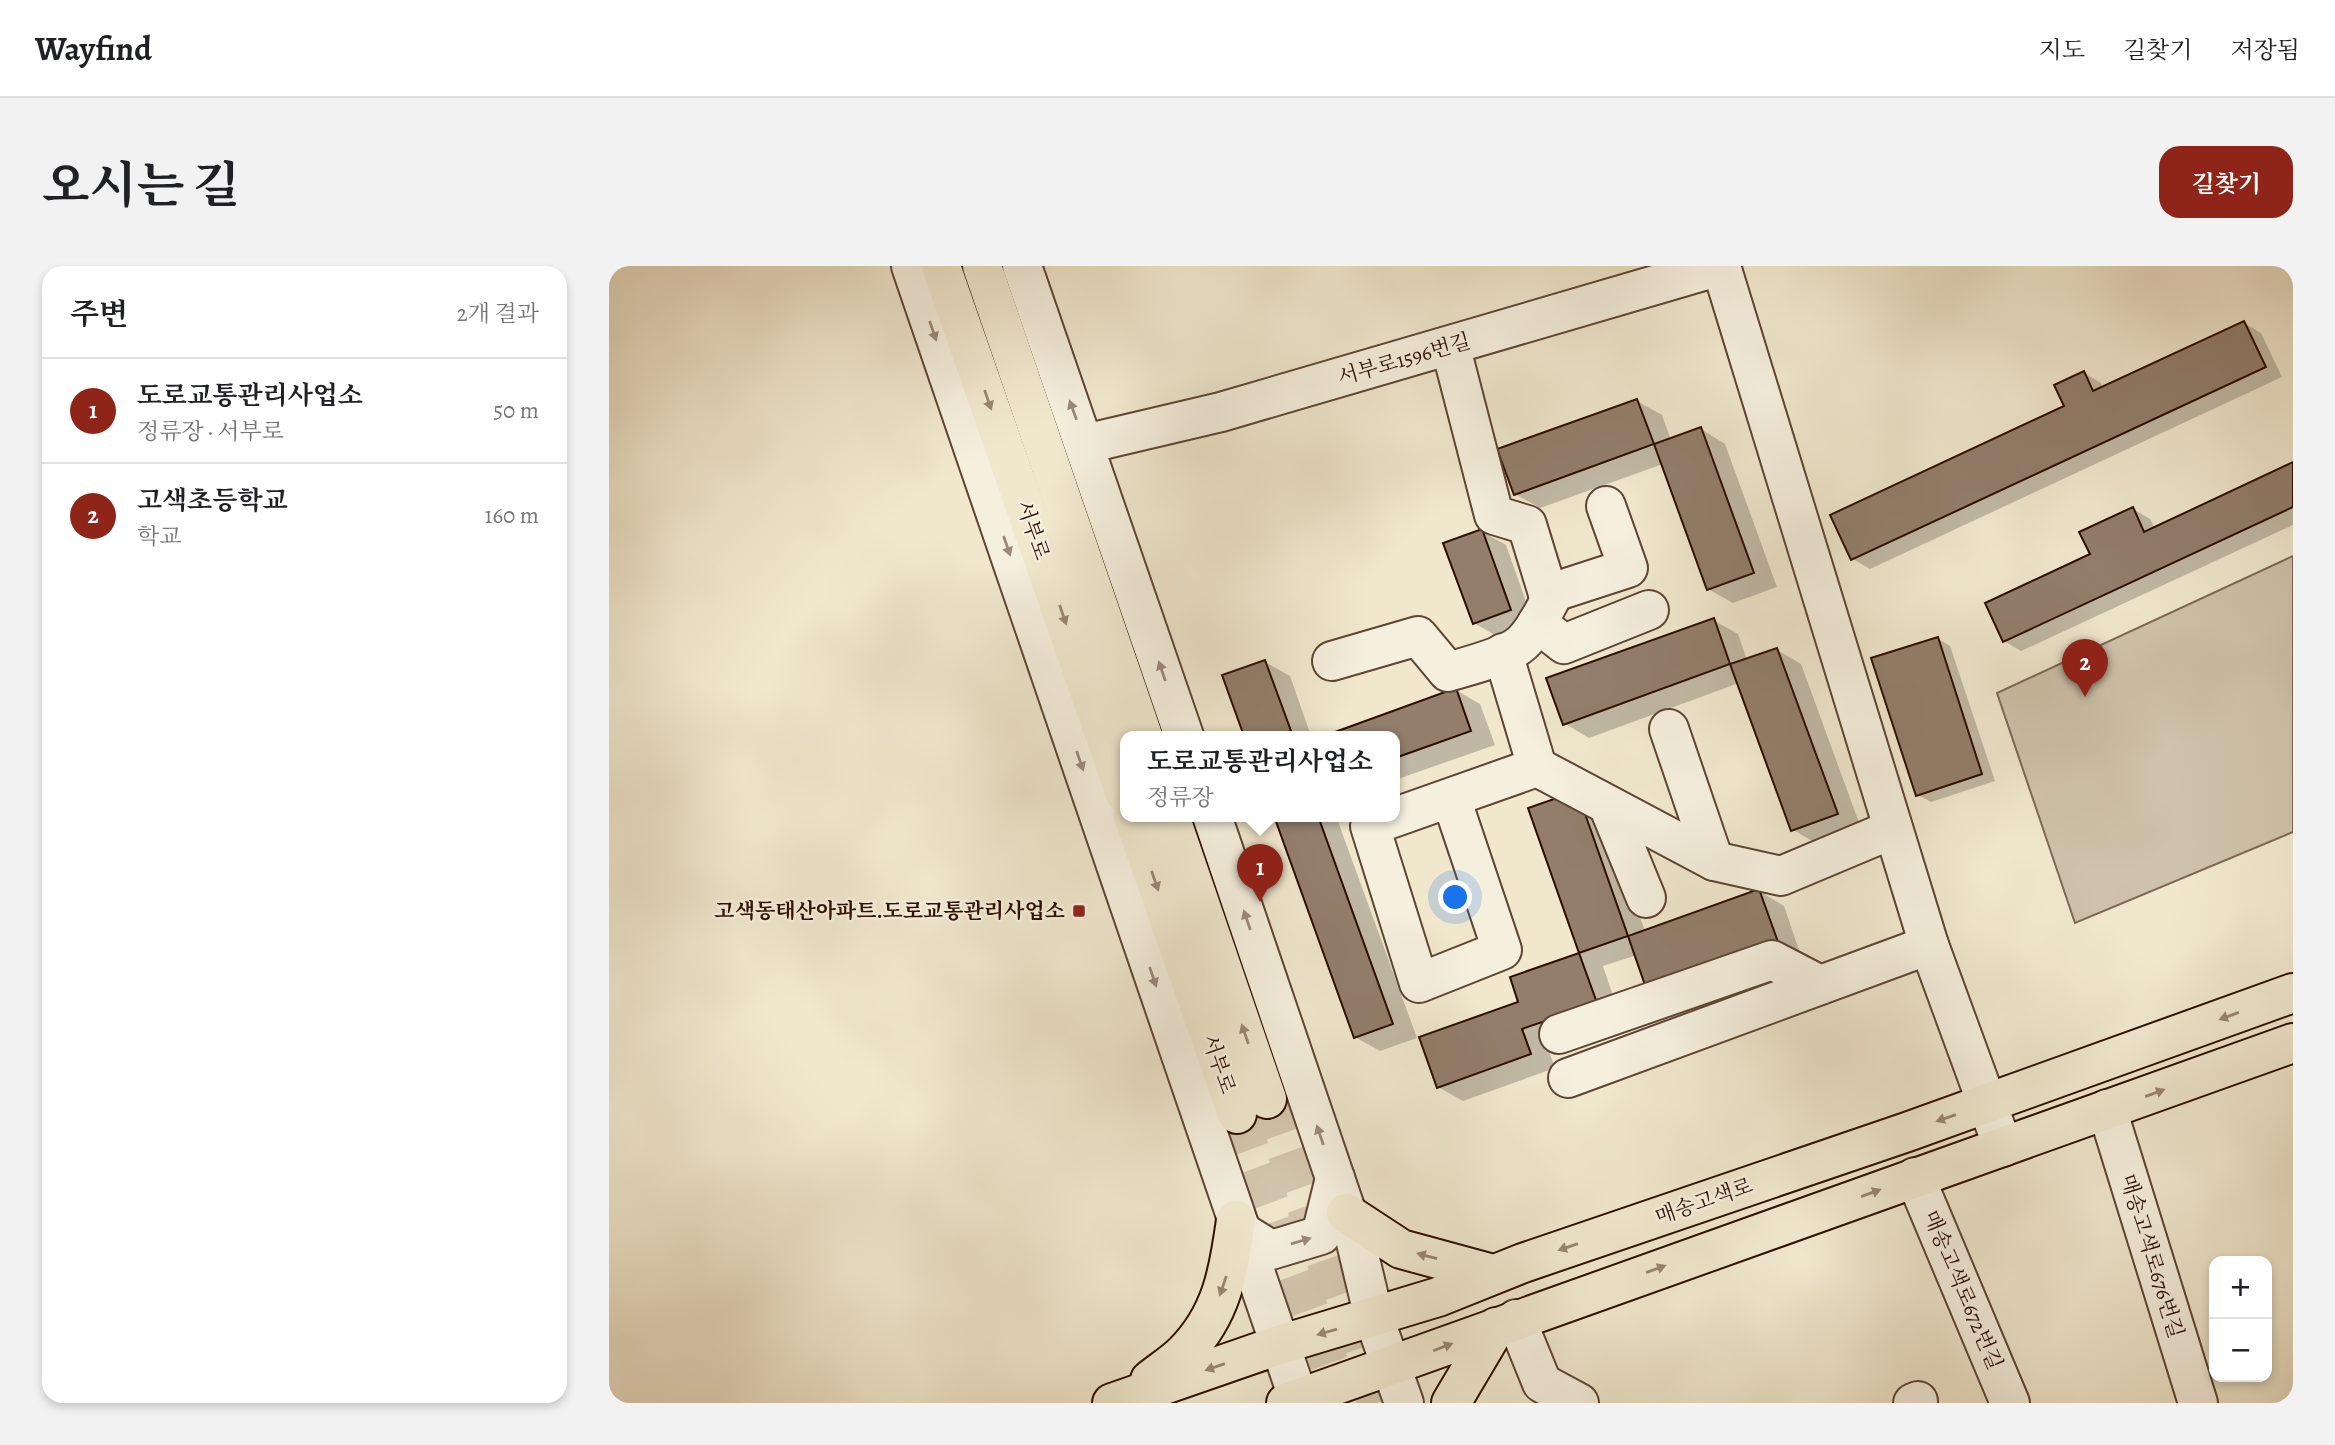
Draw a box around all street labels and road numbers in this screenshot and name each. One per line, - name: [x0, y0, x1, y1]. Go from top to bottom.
- street label: 서부로1596번길: [1334, 327, 1474, 391]
- street label: 서부로: [1010, 497, 1056, 563]
- street label: 서부로: [1196, 1031, 1242, 1097]
- street label: 매송고색로: [1651, 1171, 1757, 1231]
- street label: 매송고색로676번길: [2114, 1171, 2190, 1341]
- street label: 매송고색로672번길: [1917, 1206, 2009, 1374]

